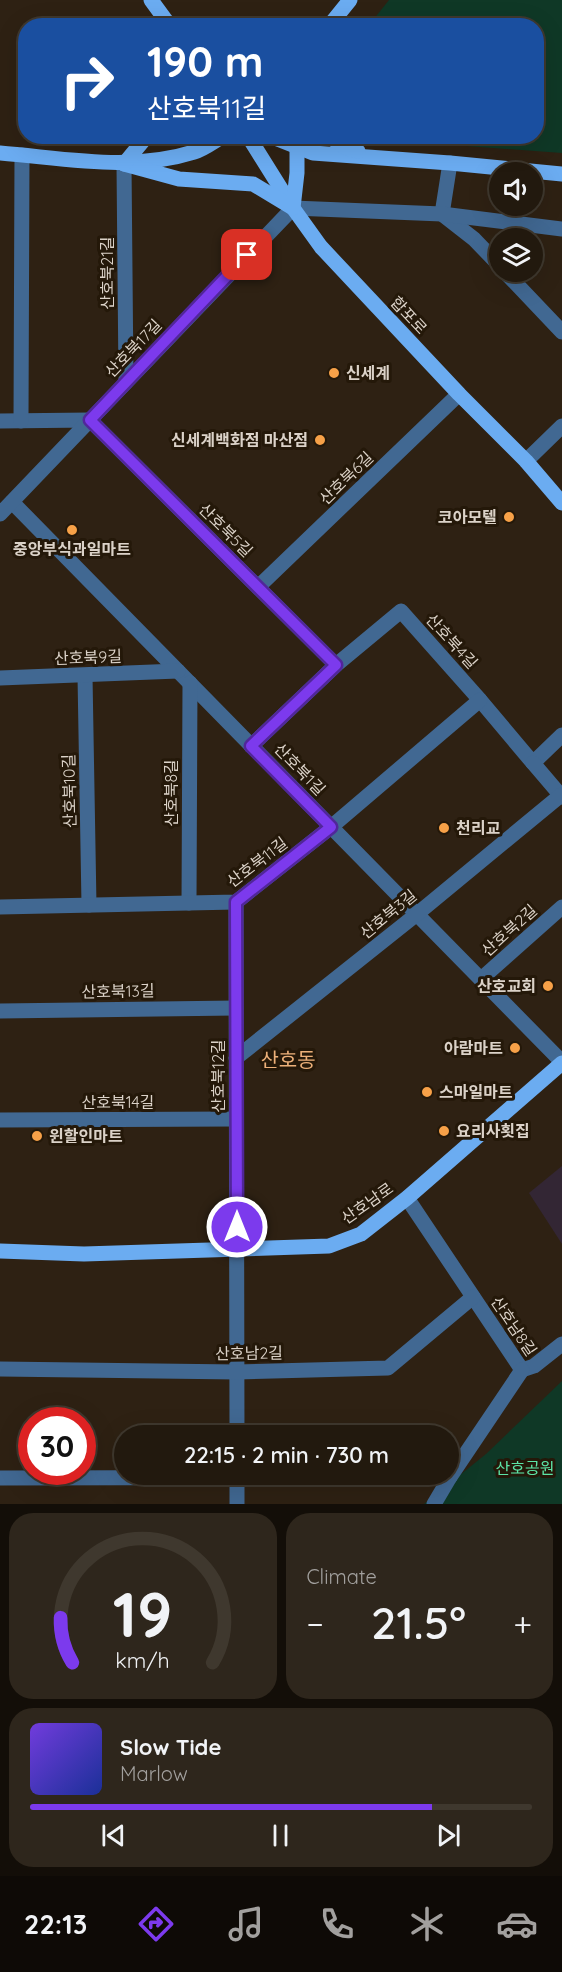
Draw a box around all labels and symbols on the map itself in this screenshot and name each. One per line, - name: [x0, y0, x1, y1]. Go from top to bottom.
- pin: [221, 229, 272, 280]
- street label: 산호북21길: [97, 236, 117, 310]
- street label: 합포로: [387, 292, 432, 338]
- street label: 산호북17길: [100, 315, 166, 381]
- place label: 신세계: [346, 363, 390, 383]
- marker: 신세계: [327, 366, 341, 380]
- place label: 신세계백화점 마산점: [171, 430, 308, 450]
- marker: 신세계백화점 마산점: [313, 433, 327, 447]
- street label: 산호북6길: [315, 447, 377, 509]
- street label: 산호북5길: [195, 499, 257, 561]
- place label: 코아모텔: [438, 507, 497, 527]
- marker: 코아모텔: [502, 510, 516, 524]
- marker: 중앙부식과일마트: [65, 523, 79, 537]
- place label: 중앙부식과일마트: [13, 539, 131, 559]
- street label: 산호북4길: [422, 609, 482, 673]
- street label: 산호북9길: [54, 646, 122, 668]
- street label: 산호북1길: [270, 739, 330, 799]
- street label: 산호북10길: [58, 754, 80, 828]
- street label: 산호북8길: [161, 759, 181, 827]
- place label: 천리교: [456, 818, 500, 838]
- marker: 천리교: [437, 821, 451, 835]
- street label: 산호북11길: [223, 833, 291, 891]
- street label: 산호북3길: [356, 885, 420, 943]
- street label: 산호북2길: [477, 900, 541, 960]
- place label: 산호교회: [477, 976, 536, 996]
- marker: 산호교회: [541, 979, 555, 993]
- street label: 산호북13길: [81, 980, 155, 1002]
- place label: 아람마트: [444, 1038, 503, 1058]
- street label: 산호북12길: [208, 1039, 228, 1113]
- marker: 아람마트: [508, 1041, 522, 1055]
- district label: 산호동: [260, 1047, 316, 1072]
- place label: 스마일마트: [439, 1082, 513, 1102]
- marker: 스마일마트: [420, 1085, 434, 1099]
- street label: 산호북14길: [82, 1092, 155, 1112]
- place label: 요리사횟집: [456, 1121, 530, 1141]
- marker: 요리사횟집: [437, 1124, 451, 1138]
- place label: 윈할인마트: [49, 1126, 123, 1146]
- marker: 윈할인마트: [30, 1129, 44, 1143]
- street label: 산호남로: [337, 1178, 397, 1228]
- position arrow: [205, 1195, 269, 1259]
- street label: 산호남8길: [487, 1292, 541, 1360]
- street label: 산호남2길: [215, 1342, 283, 1364]
- speed limit sign: 30: [18, 1407, 96, 1485]
- park label: 산호공원: [496, 1458, 554, 1478]

